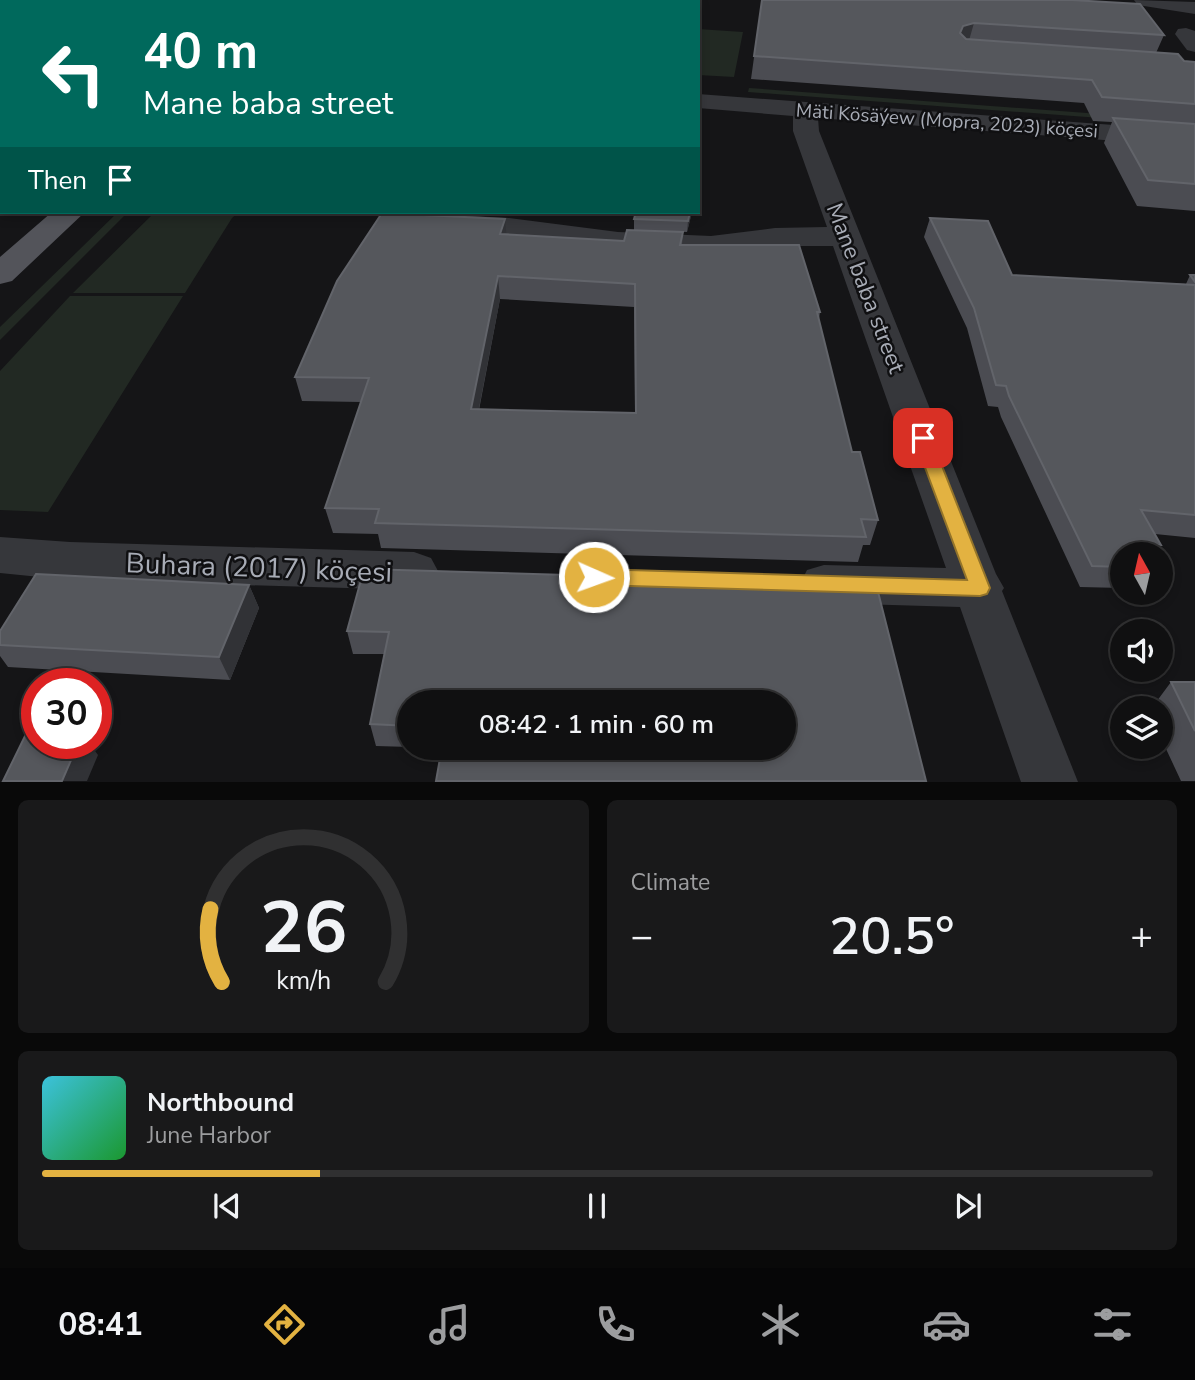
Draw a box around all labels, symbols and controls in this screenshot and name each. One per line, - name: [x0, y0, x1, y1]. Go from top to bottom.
- text: 40 m: [143, 18, 258, 85]
- icon: left: [28, 28, 119, 119]
- text: Mane baba street: [143, 82, 393, 125]
- street label: Mäti Kösäýew (Mopra, 2023) köçesi: [795, 97, 1099, 145]
- icon: arrive: [101, 161, 139, 199]
- text: Then: [28, 163, 87, 198]
- street label: Mane baba street: [819, 199, 913, 379]
- pin: [893, 408, 953, 468]
- icon: arrive: [904, 419, 942, 457]
- position arrow: [557, 540, 631, 614]
- north arrow: [1110, 542, 1172, 606]
- map controls: [1110, 542, 1173, 759]
- street label: Buhara (2017) köçesi: [125, 544, 393, 592]
- button: sound: [1110, 619, 1173, 682]
- speed limit sign: 30: [21, 668, 112, 759]
- button: layers: [1110, 696, 1173, 759]
- text: 08:42 · 1 min · 60 m: [479, 707, 714, 742]
- text: Climate: [631, 867, 710, 898]
- text: 26: [260, 879, 347, 979]
- text: 20.5°: [829, 901, 954, 972]
- text: −: [631, 911, 653, 962]
- text: +: [1130, 911, 1153, 962]
- text: km/h: [276, 964, 331, 998]
- text: Northbound: [147, 1085, 294, 1120]
- text: June Harbor: [147, 1120, 271, 1151]
- icon: previous: [208, 1187, 246, 1225]
- icon: pause: [578, 1187, 616, 1225]
- icon: next: [949, 1187, 987, 1225]
- icon: directions: [260, 1300, 309, 1349]
- icon: music: [425, 1300, 474, 1349]
- icon: phone: [591, 1300, 640, 1349]
- icon: climate: [756, 1300, 805, 1349]
- icon: car: [922, 1300, 971, 1349]
- icon: filters: [1088, 1300, 1137, 1349]
- text: 08:41: [58, 1303, 143, 1346]

